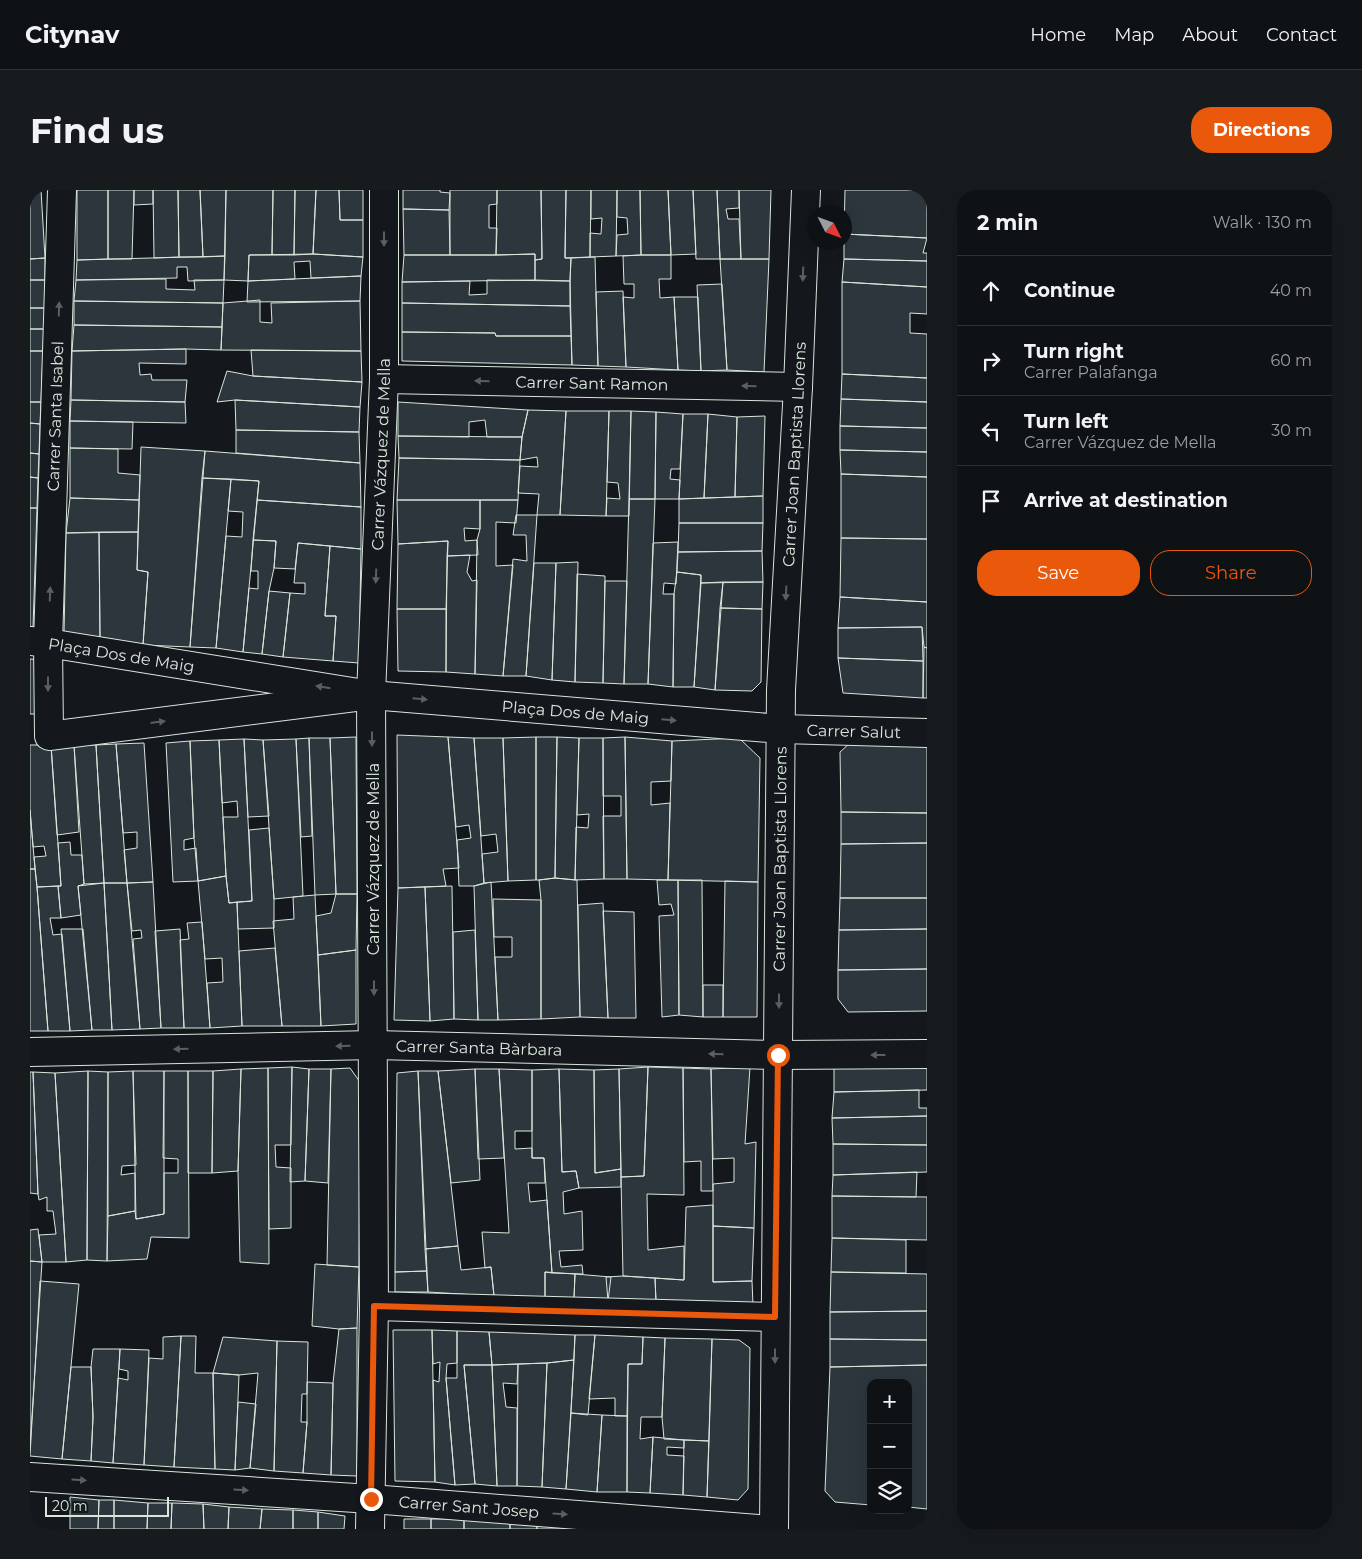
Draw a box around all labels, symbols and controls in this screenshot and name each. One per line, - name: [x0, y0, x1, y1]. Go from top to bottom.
- text: Citynav: [25, 20, 119, 49]
- text: Home: [1030, 24, 1086, 46]
- text: Map: [1114, 24, 1154, 46]
- text: About: [1182, 24, 1238, 46]
- text: Contact: [1266, 24, 1337, 46]
- button: Directions: [1191, 107, 1332, 153]
- text: Find us: [30, 109, 164, 152]
- north arrow: [807, 205, 852, 250]
- text: 2 min: [977, 210, 1038, 235]
- text: Walk · 130 m: [1213, 213, 1312, 232]
- one-way arrow: [380, 231, 388, 247]
- one-way arrow: [799, 266, 807, 282]
- icon: ahead: [977, 277, 1005, 305]
- text: Continue: [1024, 279, 1115, 302]
- text: 40 m: [1270, 281, 1312, 300]
- one-way arrow: [55, 301, 63, 317]
- text: Turn right: [1024, 340, 1124, 363]
- street label: Carrer Santa Isabel: [43, 341, 67, 492]
- street label: Carrer Joan Baptista Llorens: [778, 341, 809, 567]
- icon: right: [977, 347, 1005, 375]
- text: 60 m: [1270, 351, 1312, 370]
- street label: Carrer Vázquez de Mella: [367, 358, 394, 551]
- text: Carrer Palafanga: [1024, 363, 1158, 382]
- street label: Carrer Sant Ramon: [515, 372, 669, 394]
- one-way arrow: [474, 377, 490, 385]
- one-way arrow: [741, 382, 757, 390]
- text: Turn left: [1024, 410, 1109, 433]
- icon: left: [977, 417, 1005, 445]
- text: 30 m: [1271, 421, 1312, 440]
- text: Carrer Vázquez de Mella: [1024, 433, 1216, 452]
- icon: arrive: [977, 487, 1005, 515]
- text: Arrive at destination: [1024, 489, 1228, 512]
- button: Save: [977, 550, 1140, 596]
- button: Share: [1150, 550, 1312, 596]
- one-way arrow: [372, 568, 380, 584]
- one-way arrow: [46, 586, 54, 602]
- one-way arrow: [782, 586, 790, 602]
- street label: Plaça Dos de Maig: [47, 634, 196, 676]
- one-way arrow: [44, 676, 52, 692]
- one-way arrow: [315, 683, 331, 691]
- one-way arrow: [412, 695, 428, 703]
- street label: Plaça Dos de Maig: [501, 696, 650, 728]
- one-way arrow: [661, 716, 677, 724]
- one-way arrow: [151, 718, 167, 726]
- street label: Carrer Salut: [806, 720, 902, 742]
- one-way arrow: [368, 731, 376, 747]
- street label: Carrer Joan Baptista Llorens: [769, 746, 790, 972]
- street label: Carrer Vázquez de Mella: [364, 763, 383, 955]
- one-way arrow: [370, 981, 378, 997]
- one-way arrow: [775, 993, 783, 1009]
- street label: Carrer Santa Bàrbara: [395, 1036, 562, 1059]
- one-way arrow: [335, 1042, 351, 1050]
- route start: [767, 1044, 790, 1067]
- one-way arrow: [173, 1045, 189, 1053]
- one-way arrow: [708, 1049, 724, 1057]
- one-way arrow: [870, 1051, 886, 1059]
- one-way arrow: [771, 1348, 779, 1364]
- map controls: [867, 1379, 912, 1514]
- button: +: [867, 1379, 912, 1424]
- button: −: [867, 1424, 912, 1469]
- button: layers: [867, 1469, 912, 1514]
- one-way arrow: [71, 1477, 87, 1485]
- one-way arrow: [233, 1487, 249, 1495]
- route end: [360, 1488, 383, 1511]
- street label: Carrer Sant Josep: [398, 1492, 540, 1522]
- scale bar: [45, 1494, 169, 1517]
- text: 20 m: [52, 1497, 88, 1515]
- one-way arrow: [552, 1510, 568, 1518]

